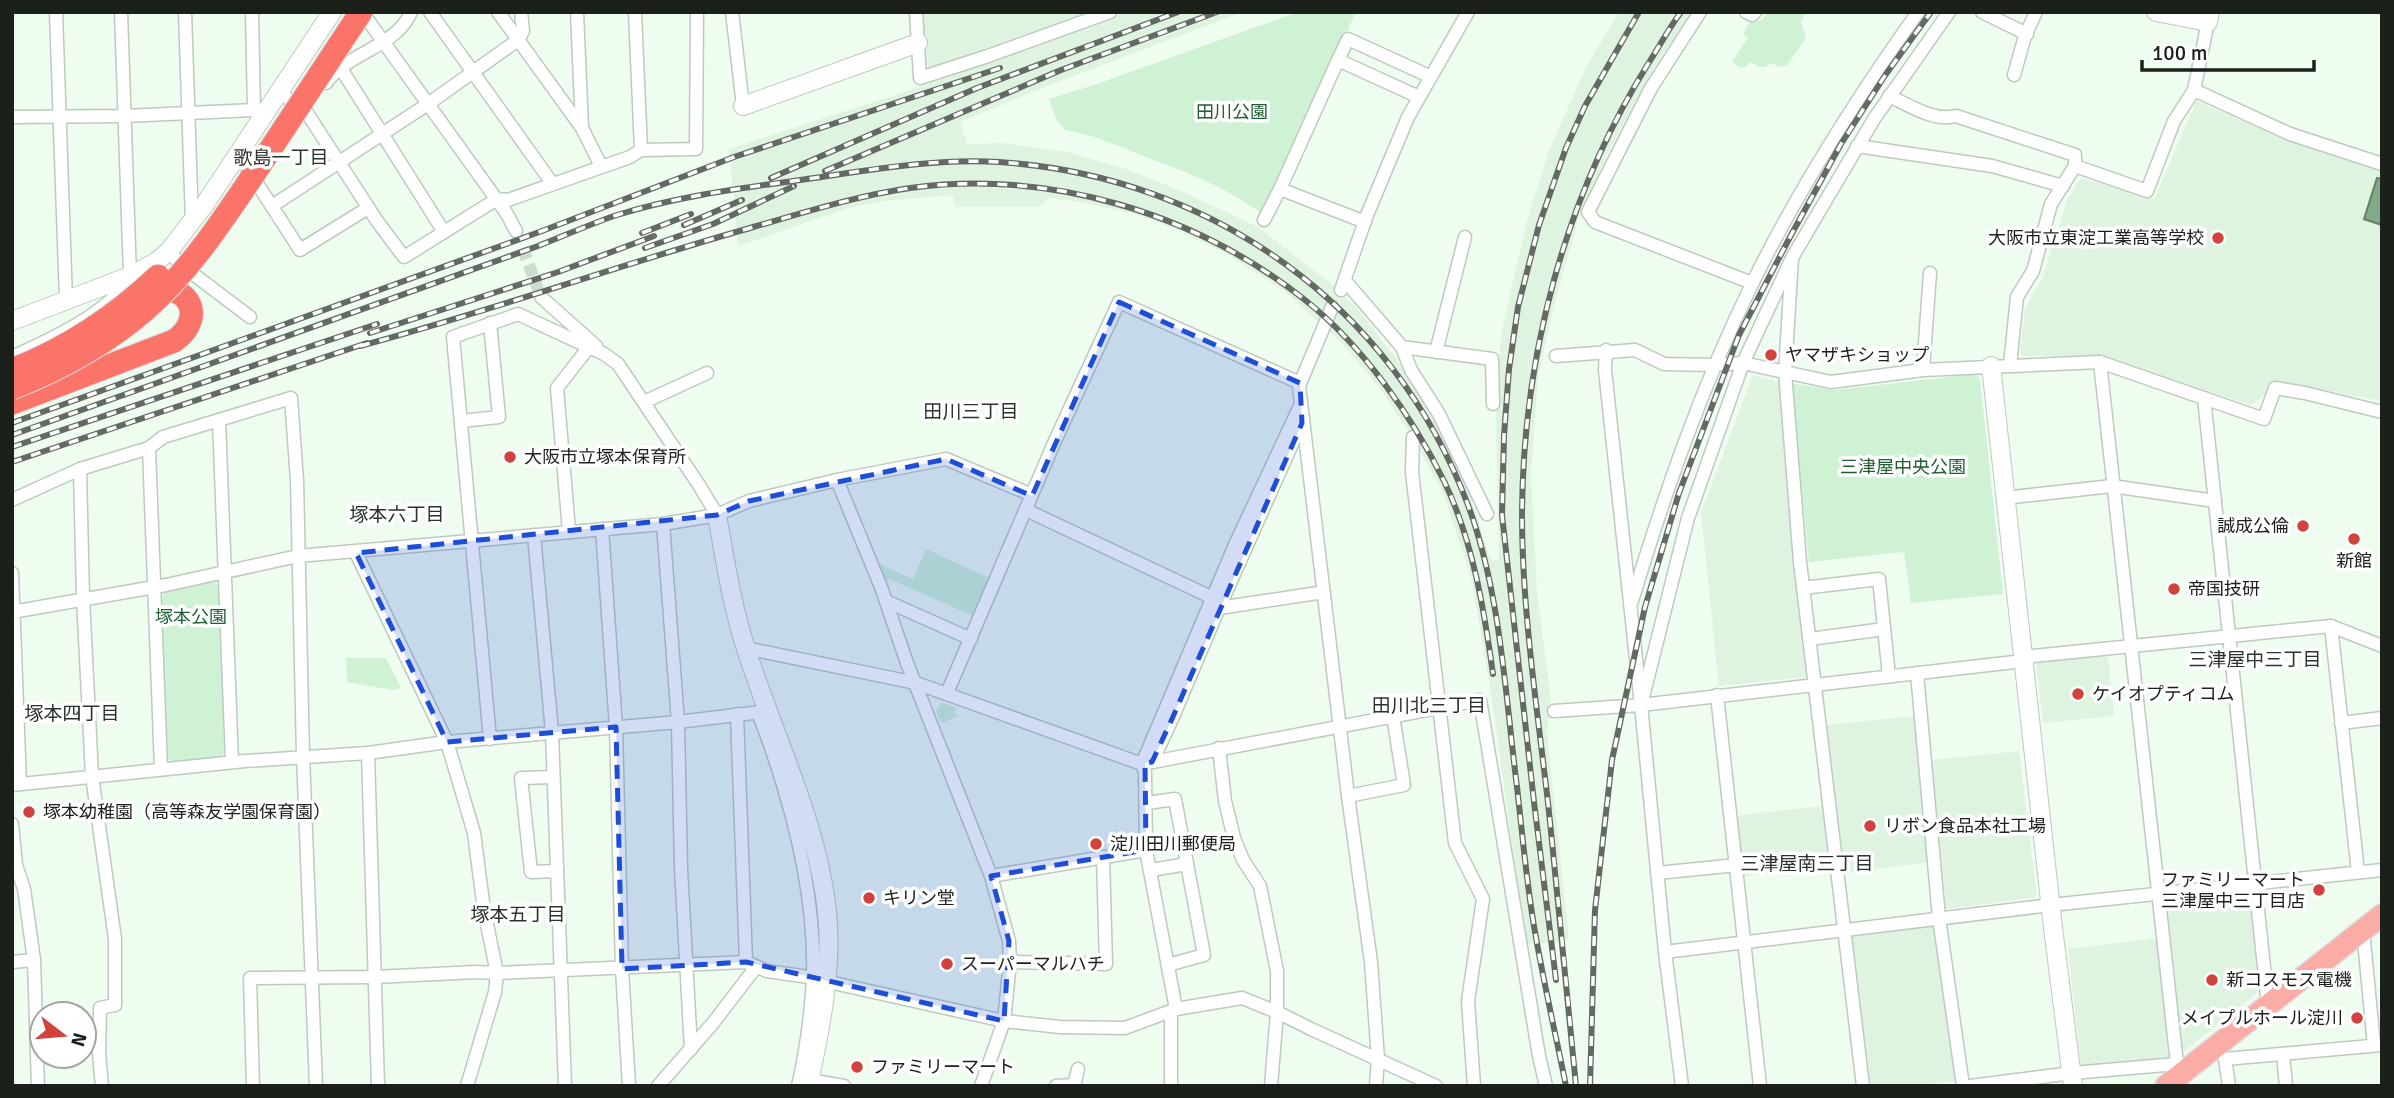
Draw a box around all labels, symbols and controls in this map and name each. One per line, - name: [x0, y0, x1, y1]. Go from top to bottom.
- scale bar: [2142, 28, 2314, 72]
- text: 100 m: [2152, 40, 2207, 66]
- park label: 田川公園: [1196, 101, 1268, 123]
- district label: 歌島一丁目: [233, 146, 329, 170]
- place label: 大阪市立東淀工業高等学校: [1988, 227, 2204, 249]
- marker: 大阪市立東淀工業高等学校: [2210, 230, 2226, 246]
- place label: ヤマザキショップ: [1785, 344, 1929, 366]
- marker: ヤマザキショップ: [1763, 347, 1779, 363]
- district label: 田川三丁目: [923, 400, 1019, 424]
- place label: 大阪市立塚本保育所: [524, 446, 686, 468]
- marker: 大阪市立塚本保育所: [502, 449, 518, 465]
- park label: 三津屋中央公園: [1840, 456, 1966, 478]
- district label: 塚本六丁目: [349, 503, 445, 527]
- place label: 誠成公倫: [2217, 515, 2289, 537]
- marker: 誠成公倫: [2295, 518, 2311, 534]
- marker: 新館: [2346, 531, 2362, 547]
- place label: 新館: [2336, 550, 2372, 572]
- place label: 帝国技研: [2188, 578, 2260, 600]
- marker: 帝国技研: [2166, 581, 2182, 597]
- park label: 塚本公園: [155, 606, 227, 628]
- district label: 三津屋中三丁目: [2188, 648, 2322, 672]
- place label: ケイオプティコム: [2092, 683, 2235, 705]
- marker: ケイオプティコム: [2070, 686, 2086, 702]
- district label: 田川北三丁目: [1372, 694, 1486, 718]
- district label: 塚本四丁目: [24, 702, 120, 726]
- place label: 塚本幼稚園（高等森友学園保育園）: [43, 801, 331, 823]
- marker: 塚本幼稚園（高等森友学園保育園）: [21, 804, 37, 820]
- place label: リボン食品本社工場: [1884, 815, 2046, 837]
- marker: リボン食品本社工場: [1862, 818, 1878, 834]
- place label: 淀川田川郵便局: [1110, 833, 1236, 855]
- marker: 淀川田川郵便局: [1088, 836, 1104, 852]
- district label: 三津屋南三丁目: [1740, 852, 1874, 876]
- place label: ファミリーマート 三津屋中三丁目店: [2161, 869, 2305, 912]
- marker: ファミリーマート 三津屋中三丁目店: [2311, 882, 2327, 898]
- place label: キリン堂: [883, 887, 955, 909]
- marker: キリン堂: [861, 890, 877, 906]
- district label: 塚本五丁目: [470, 903, 566, 927]
- place label: スーパーマルハチ: [961, 953, 1105, 975]
- marker: スーパーマルハチ: [939, 956, 955, 972]
- place label: 新コスモス電機: [2226, 969, 2352, 991]
- marker: 新コスモス電機: [2204, 972, 2220, 988]
- north arrow: [28, 1000, 98, 1070]
- place label: メイプルホール淀川: [2181, 1007, 2343, 1029]
- marker: メイプルホール淀川: [2349, 1010, 2365, 1026]
- text: N: [65, 1030, 92, 1049]
- place label: ファミリーマート: [871, 1056, 1015, 1078]
- marker: ファミリーマート: [849, 1059, 865, 1075]

